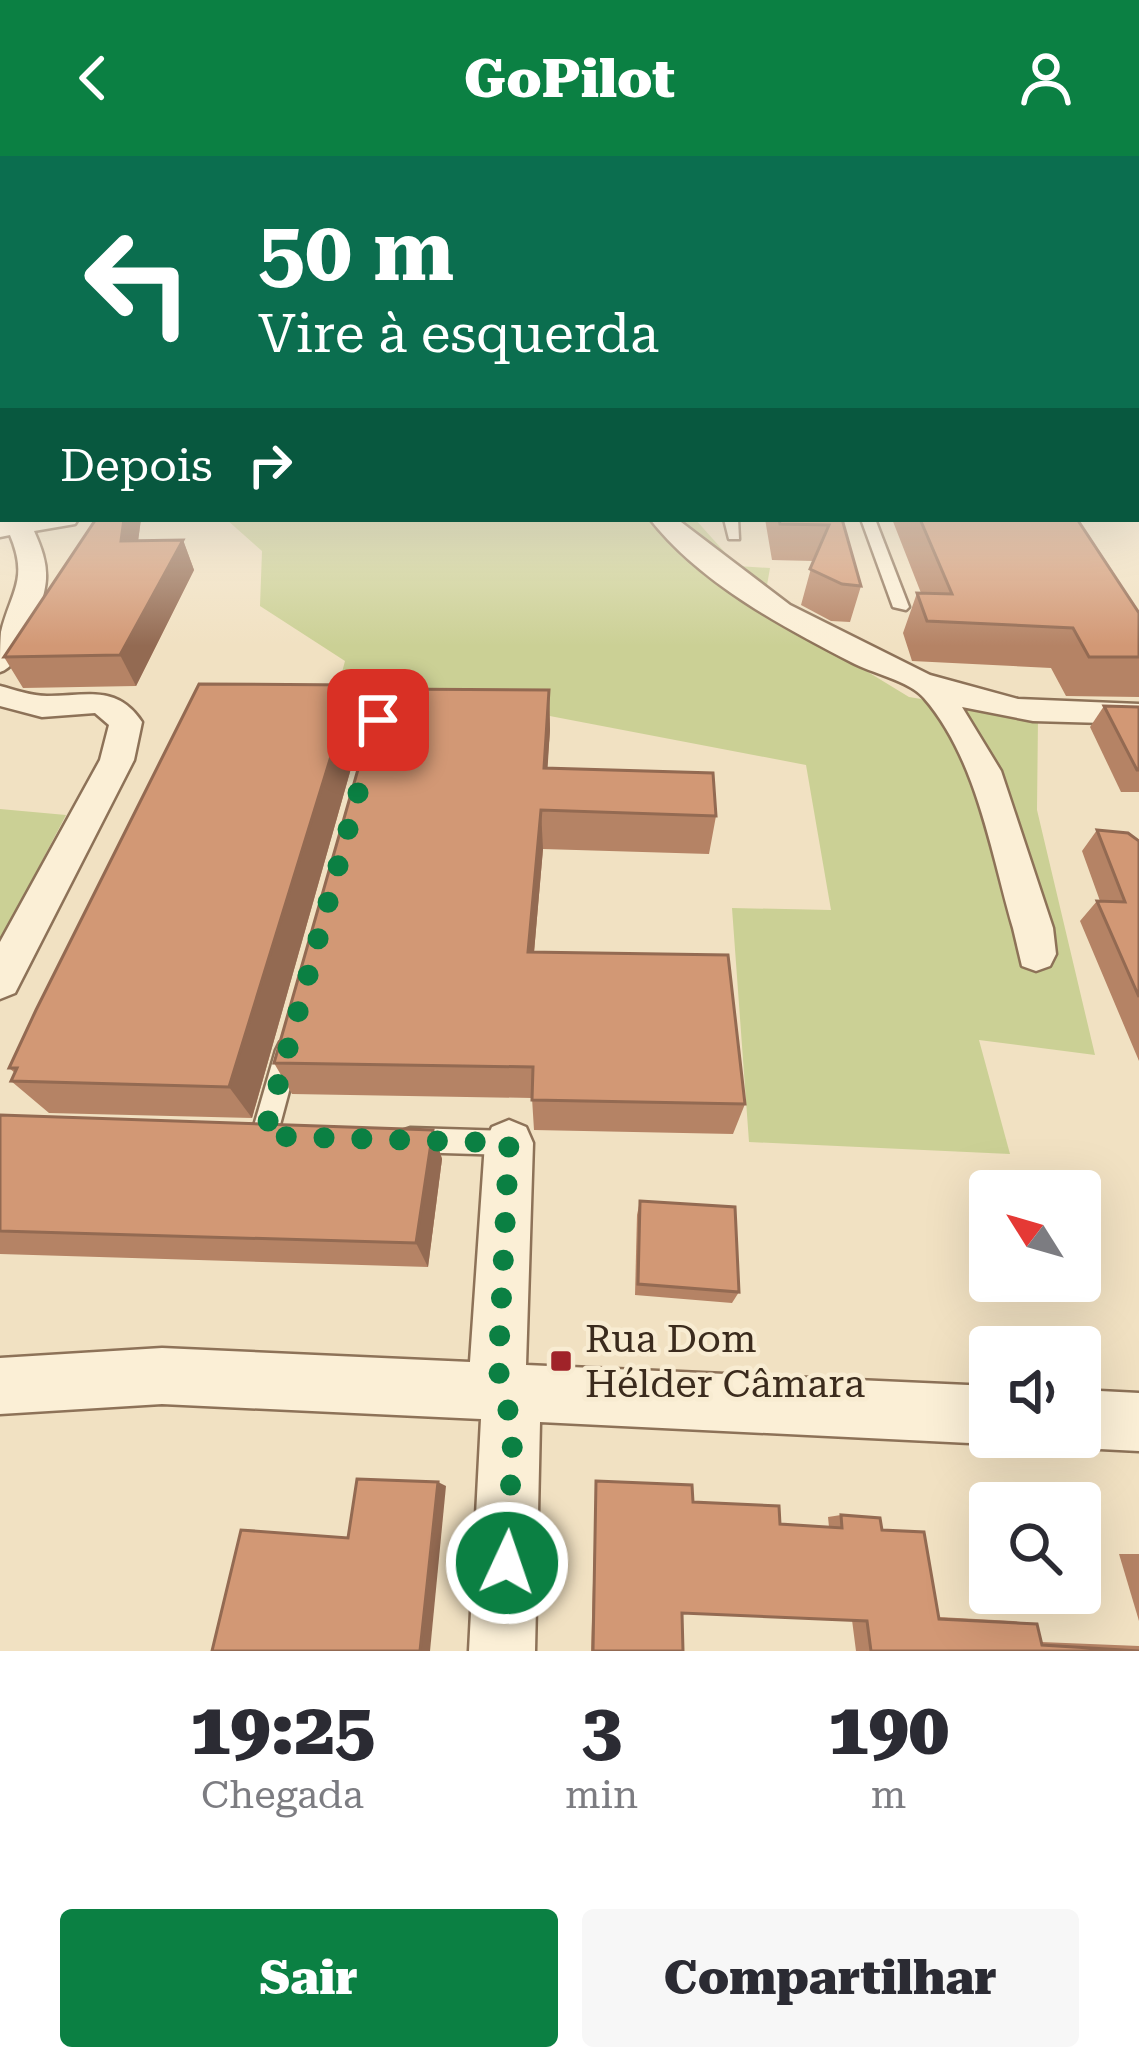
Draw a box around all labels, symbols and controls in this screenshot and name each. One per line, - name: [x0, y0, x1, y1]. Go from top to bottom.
- icon: back: [60, 45, 126, 111]
- icon: person: [1013, 45, 1079, 111]
- text: GoPilot: [464, 47, 675, 110]
- text: 50 m: [258, 202, 454, 300]
- icon: left: [60, 204, 216, 360]
- text: Vire à esquerda: [258, 302, 659, 365]
- icon: right: [237, 432, 303, 498]
- text: Depois: [60, 439, 213, 492]
- pin: [327, 669, 429, 771]
- icon: arrive: [345, 687, 411, 753]
- north arrow: [969, 1170, 1101, 1302]
- map controls: [969, 1170, 1101, 1614]
- place label: Rua Dom Hélder Câmara: [585, 1316, 865, 1407]
- button: sound: [969, 1326, 1101, 1458]
- marker: Rua Dom Hélder Câmara: [548, 1348, 574, 1374]
- button: search: [969, 1482, 1101, 1614]
- position arrow: [444, 1500, 570, 1626]
- text: 19:25: [190, 1687, 375, 1772]
- text: 3: [581, 1687, 622, 1772]
- text: 190: [828, 1687, 949, 1772]
- text: Chegada: [201, 1772, 364, 1818]
- text: min: [565, 1772, 638, 1818]
- text: m: [871, 1772, 906, 1818]
- button: Sair: [60, 1909, 558, 2047]
- button: Compartilhar: [582, 1909, 1079, 2047]

